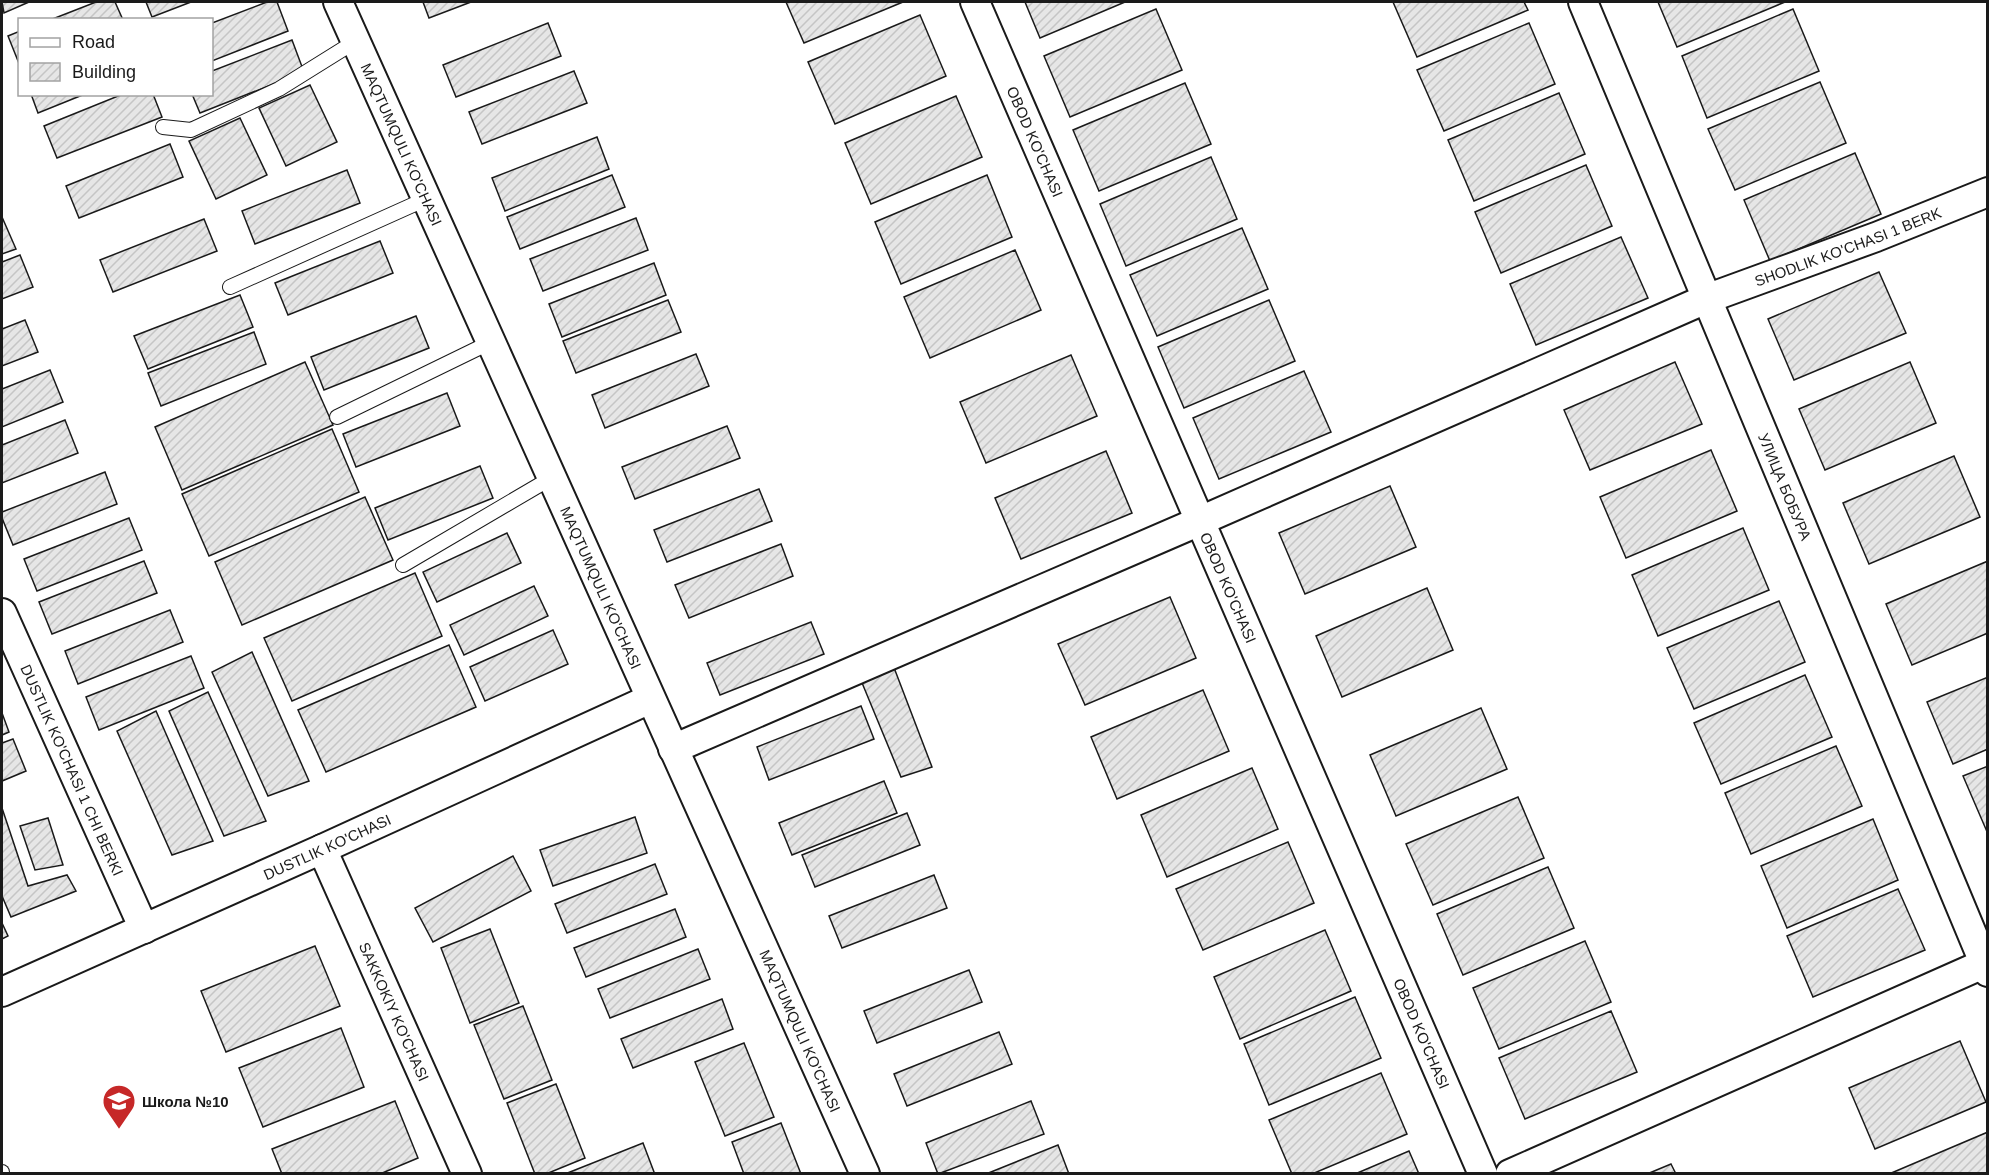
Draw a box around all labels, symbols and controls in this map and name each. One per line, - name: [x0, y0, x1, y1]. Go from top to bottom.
- legend: [18, 18, 213, 96]
- text: Road: [72, 32, 115, 52]
- street label: MAQTUMQULI KO'CHASI: [358, 60, 446, 228]
- text: Building: [72, 62, 136, 82]
- street label: OBOD KO'CHASI: [1004, 84, 1067, 199]
- street label: SHODLIK KO'CHASI 1 BERK: [1752, 203, 1944, 289]
- street label: УЛИЦА БОБУРА: [1755, 430, 1815, 543]
- street label: MAQTUMQULI KO'CHASI: [557, 504, 645, 671]
- street label: OBOD KO'CHASI: [1197, 529, 1260, 645]
- street label: DUSTLIK KO'CHASI 1 CHI BERKI: [18, 662, 127, 878]
- street label: DUSTLIK KO'CHASI: [261, 810, 393, 883]
- street label: SAKKOKIY KO'CHASI: [356, 939, 433, 1084]
- street label: MAQTUMQULI KO'CHASI: [757, 947, 845, 1115]
- street label: OBOD KO'CHASI: [1391, 975, 1453, 1091]
- school or university icon: Школа №10: [101, 1083, 137, 1130]
- place label: Школа №10: [142, 1093, 229, 1110]

